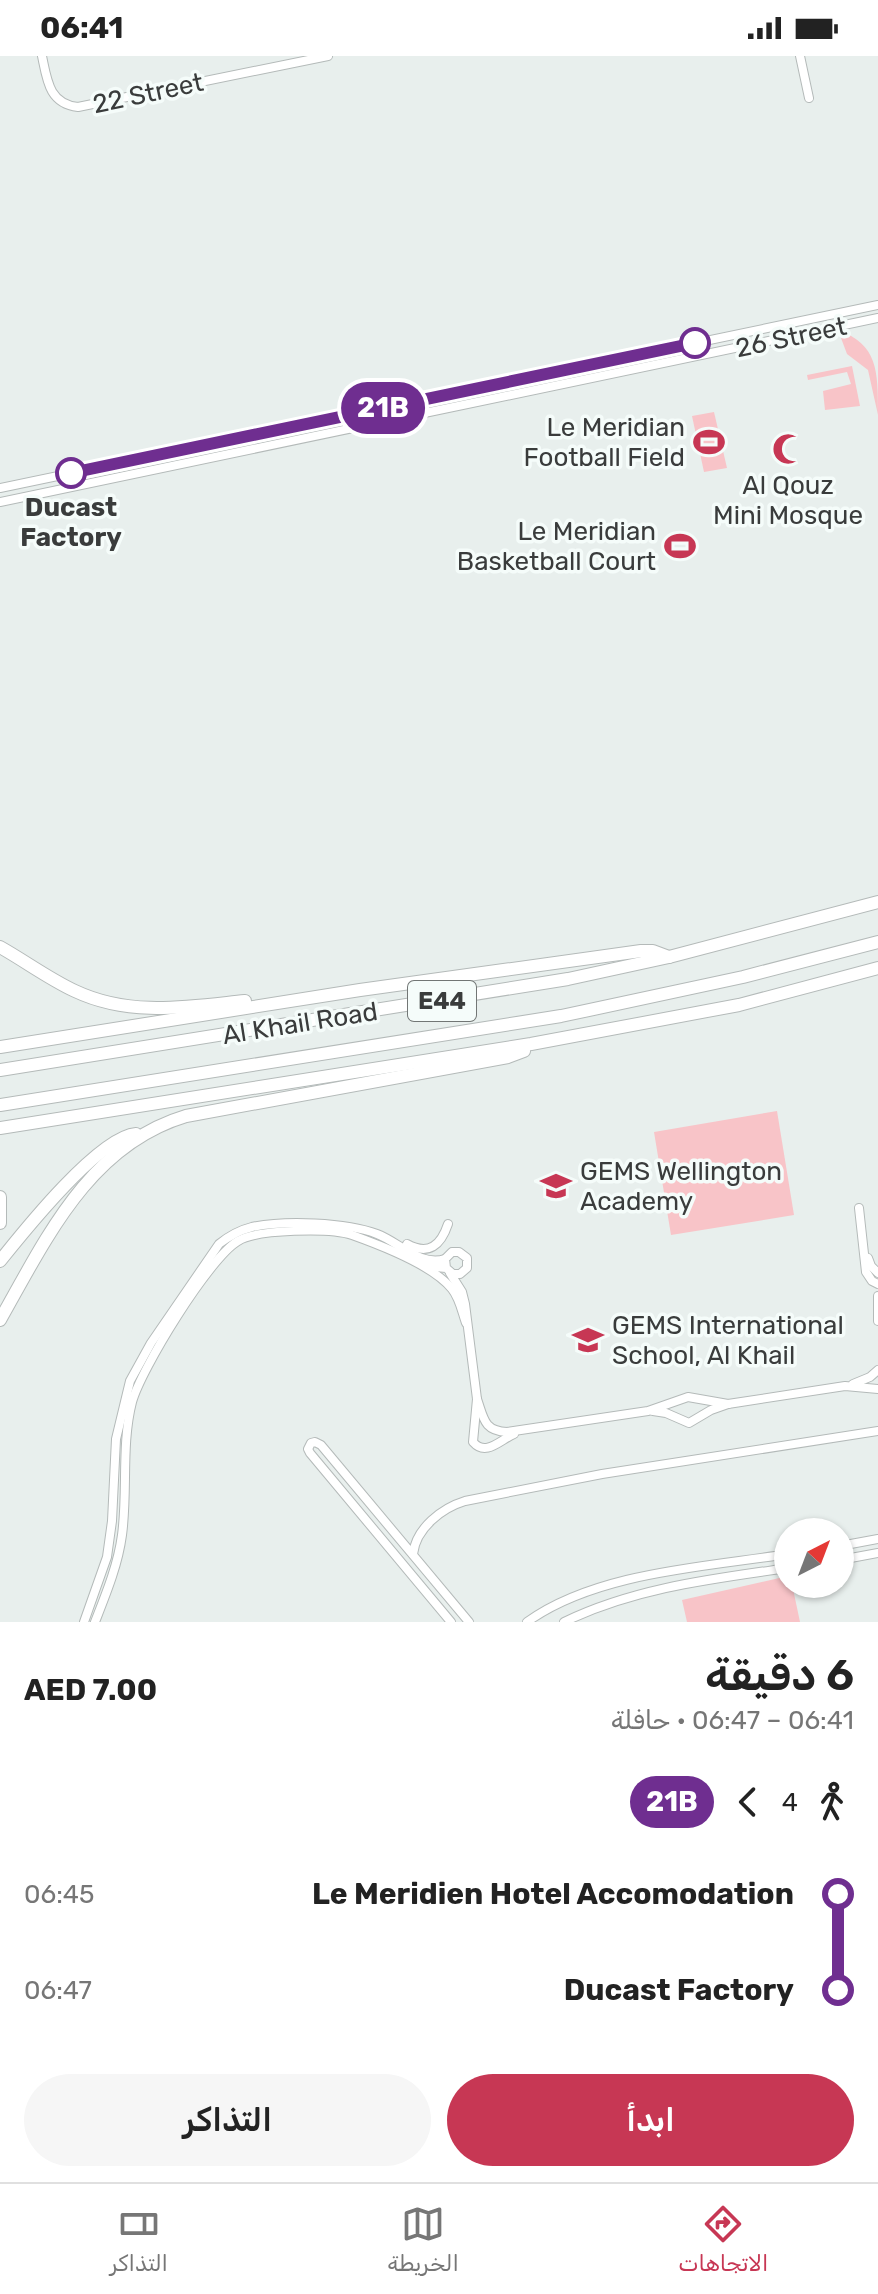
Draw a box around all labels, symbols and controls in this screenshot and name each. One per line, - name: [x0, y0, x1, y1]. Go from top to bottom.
- text: 06:41: [40, 10, 123, 46]
- street label: 22 Street: [90, 67, 206, 120]
- street label: 26 Street: [733, 311, 849, 364]
- unlabelled marker: [680, 328, 710, 358]
- line badge: 21B: [337, 382, 429, 434]
- text: 21B: [357, 391, 409, 424]
- place label: Le Meridian Football Field: [524, 412, 685, 473]
- sports icon: Le Meridian Football Field: [692, 425, 726, 459]
- mosque icon: Al Qouz Mini Mosque: [771, 432, 805, 466]
- marker: Ducast Factory: [56, 458, 86, 488]
- place label: Al Qouz Mini Mosque: [713, 470, 863, 531]
- place label: Ducast Factory: [20, 492, 122, 553]
- place label: Le Meridian Basketball Court: [457, 516, 656, 577]
- sports icon: Le Meridian Basketball Court: [663, 529, 697, 563]
- road number: E44: [408, 981, 476, 1021]
- street label: Al Khail Road: [220, 996, 380, 1051]
- place label: GEMS Wellington Academy: [580, 1156, 782, 1217]
- school or university icon: GEMS Wellington Academy: [539, 1169, 573, 1203]
- place label: GEMS International School, Al Khail: [612, 1310, 844, 1371]
- school or university icon: GEMS International School, Al Khail: [571, 1323, 605, 1357]
- north arrow: [774, 1518, 854, 1598]
- map controls: [774, 1518, 854, 1598]
- text: 6 دقيقة: [705, 1649, 854, 1701]
- text: AED 7.00: [24, 1672, 157, 1708]
- text: 06:41 – 06:47 · حافلة: [611, 1705, 854, 1736]
- icon: back: [726, 1780, 770, 1824]
- icon: walk: [810, 1780, 854, 1824]
- text: 21B: [646, 1785, 698, 1818]
- text: 4: [782, 1787, 798, 1818]
- text: Le Meridien Hotel Accomodation: [312, 1876, 794, 1912]
- text: 06:45: [24, 1879, 94, 1910]
- text: Ducast Factory: [564, 1972, 794, 2008]
- text: 06:47: [24, 1975, 92, 2006]
- button: التذاكر: [24, 2074, 431, 2166]
- button: ابدأ: [447, 2074, 854, 2166]
- tab: التذاكر: [110, 2202, 168, 2277]
- tab: الخريطة: [387, 2202, 459, 2277]
- tab: الاتجاهات: [678, 2202, 768, 2277]

